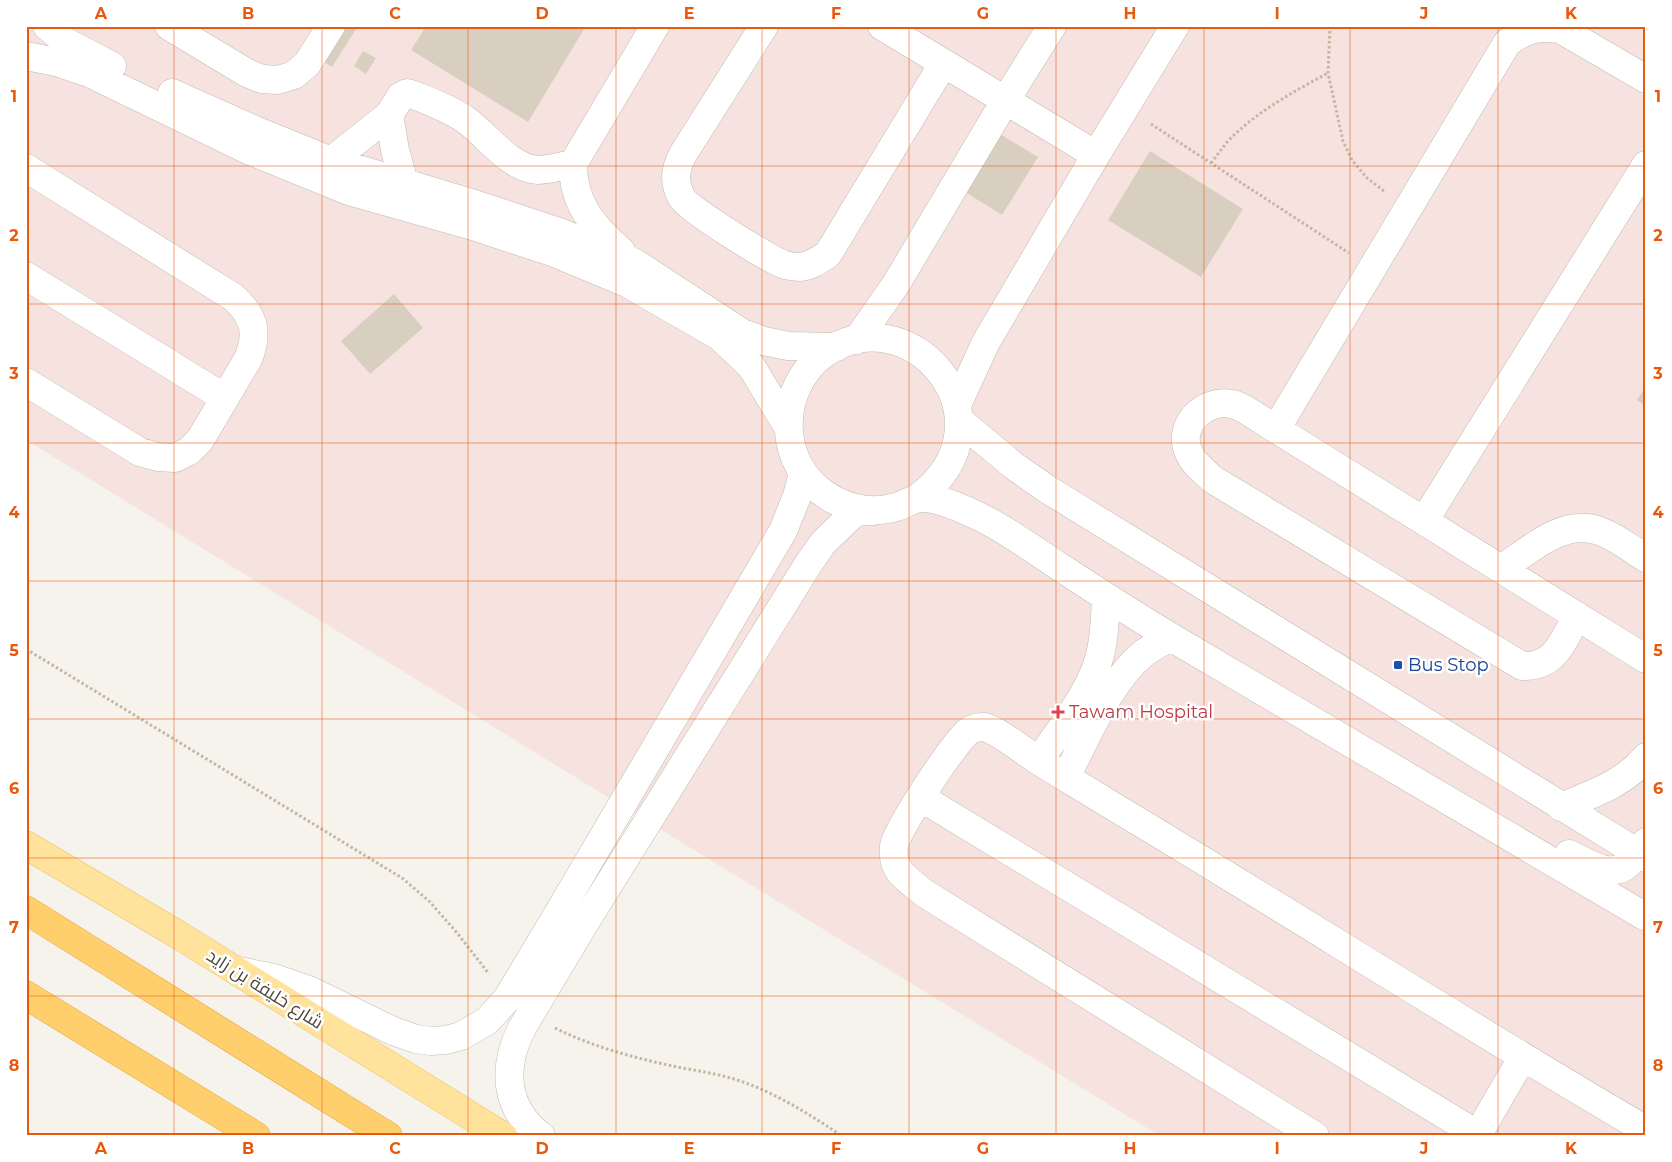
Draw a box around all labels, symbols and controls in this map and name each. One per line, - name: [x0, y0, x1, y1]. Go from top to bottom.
- text: A: [94, 4, 108, 23]
- text: B: [242, 4, 254, 23]
- text: C: [389, 4, 401, 23]
- text: D: [535, 4, 549, 23]
- text: E: [684, 4, 694, 23]
- text: F: [831, 4, 841, 23]
- text: G: [977, 4, 989, 23]
- text: H: [1124, 4, 1136, 23]
- text: I: [1274, 4, 1280, 23]
- text: J: [1419, 4, 1428, 23]
- text: K: [1565, 4, 1578, 23]
- text: 1: [11, 87, 17, 106]
- text: 1: [1655, 87, 1661, 106]
- text: 2: [9, 226, 19, 245]
- text: 2: [1653, 226, 1663, 245]
- text: 3: [8, 364, 19, 383]
- text: 3: [1652, 364, 1663, 383]
- text: 4: [8, 503, 20, 522]
- text: 4: [1652, 503, 1664, 522]
- text: 5: [9, 641, 19, 660]
- text: 5: [1653, 641, 1663, 660]
- place label: Bus Stop: [1408, 654, 1489, 676]
- marker: Bus Stop: [1392, 659, 1404, 671]
- place label: Tawam Hospital: [1069, 701, 1213, 723]
- marker: Tawam Hospital: [1051, 705, 1065, 719]
- text: 6: [9, 779, 19, 798]
- text: 6: [1653, 779, 1663, 798]
- text: 7: [9, 918, 19, 937]
- text: 7: [1653, 918, 1663, 937]
- street label: شارع خليفة بن زايد: [202, 944, 327, 1034]
- text: 8: [9, 1056, 19, 1075]
- text: 8: [1653, 1056, 1663, 1075]
- text: A: [94, 1139, 108, 1158]
- text: B: [242, 1139, 254, 1158]
- text: C: [389, 1139, 401, 1158]
- text: D: [535, 1139, 549, 1158]
- text: E: [684, 1139, 694, 1158]
- text: F: [831, 1139, 841, 1158]
- text: G: [977, 1139, 989, 1158]
- text: H: [1124, 1139, 1136, 1158]
- text: I: [1274, 1139, 1280, 1158]
- text: J: [1419, 1139, 1428, 1158]
- text: K: [1565, 1139, 1578, 1158]

